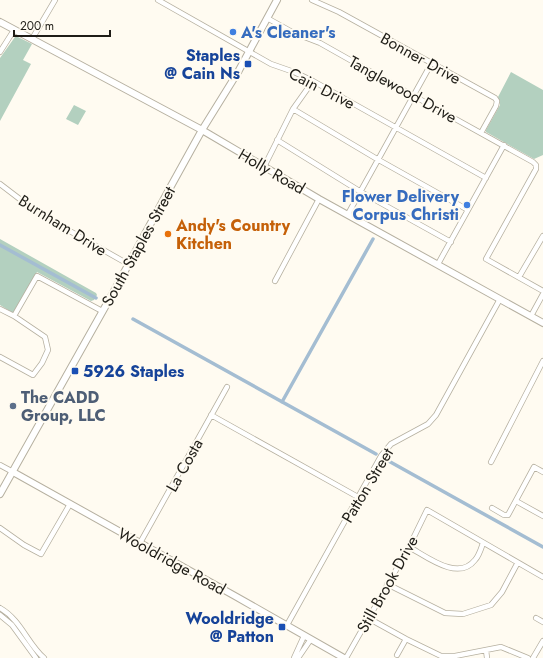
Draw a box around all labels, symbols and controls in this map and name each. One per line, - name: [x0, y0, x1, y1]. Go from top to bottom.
- scale bar: [14, 12, 110, 38]
- text: 200 m: [20, 17, 54, 35]
- place label: A's Cleaner's: [240, 21, 336, 44]
- marker: A's Cleaner's: [228, 27, 238, 37]
- street label: Bonner Drive: [376, 27, 465, 90]
- place label: Staples @ Cain Ns: [165, 44, 240, 85]
- street label: Tanglewood Drive: [345, 50, 461, 129]
- marker: Staples @ Cain Ns: [243, 59, 253, 69]
- street label: Cain Drive: [285, 62, 359, 115]
- street label: Holly Road: [234, 143, 309, 200]
- street label: South Staples Street: [96, 182, 181, 310]
- place label: Flower Delivery Corpus Christi: [342, 185, 460, 226]
- street label: Burnham Drive: [14, 189, 111, 262]
- marker: Flower Delivery Corpus Christi: [462, 200, 472, 210]
- place label: Andy's Country Kitchen: [175, 214, 291, 255]
- marker: Andy's Country Kitchen: [163, 229, 173, 239]
- place label: 5926 Staples: [83, 360, 184, 383]
- marker: 5926 Staples: [70, 366, 80, 376]
- place label: The CADD Group, LLC: [21, 386, 106, 427]
- marker: The CADD Group, LLC: [8, 401, 18, 411]
- street label: La Costa: [160, 435, 208, 496]
- street label: Patton Street: [336, 443, 399, 527]
- street label: Wooldridge Road: [114, 522, 230, 601]
- street label: Still Brook Drive: [351, 531, 424, 637]
- place label: Wooldridge @ Patton: [185, 607, 274, 648]
- marker: Wooldridge @ Patton: [277, 622, 287, 632]

